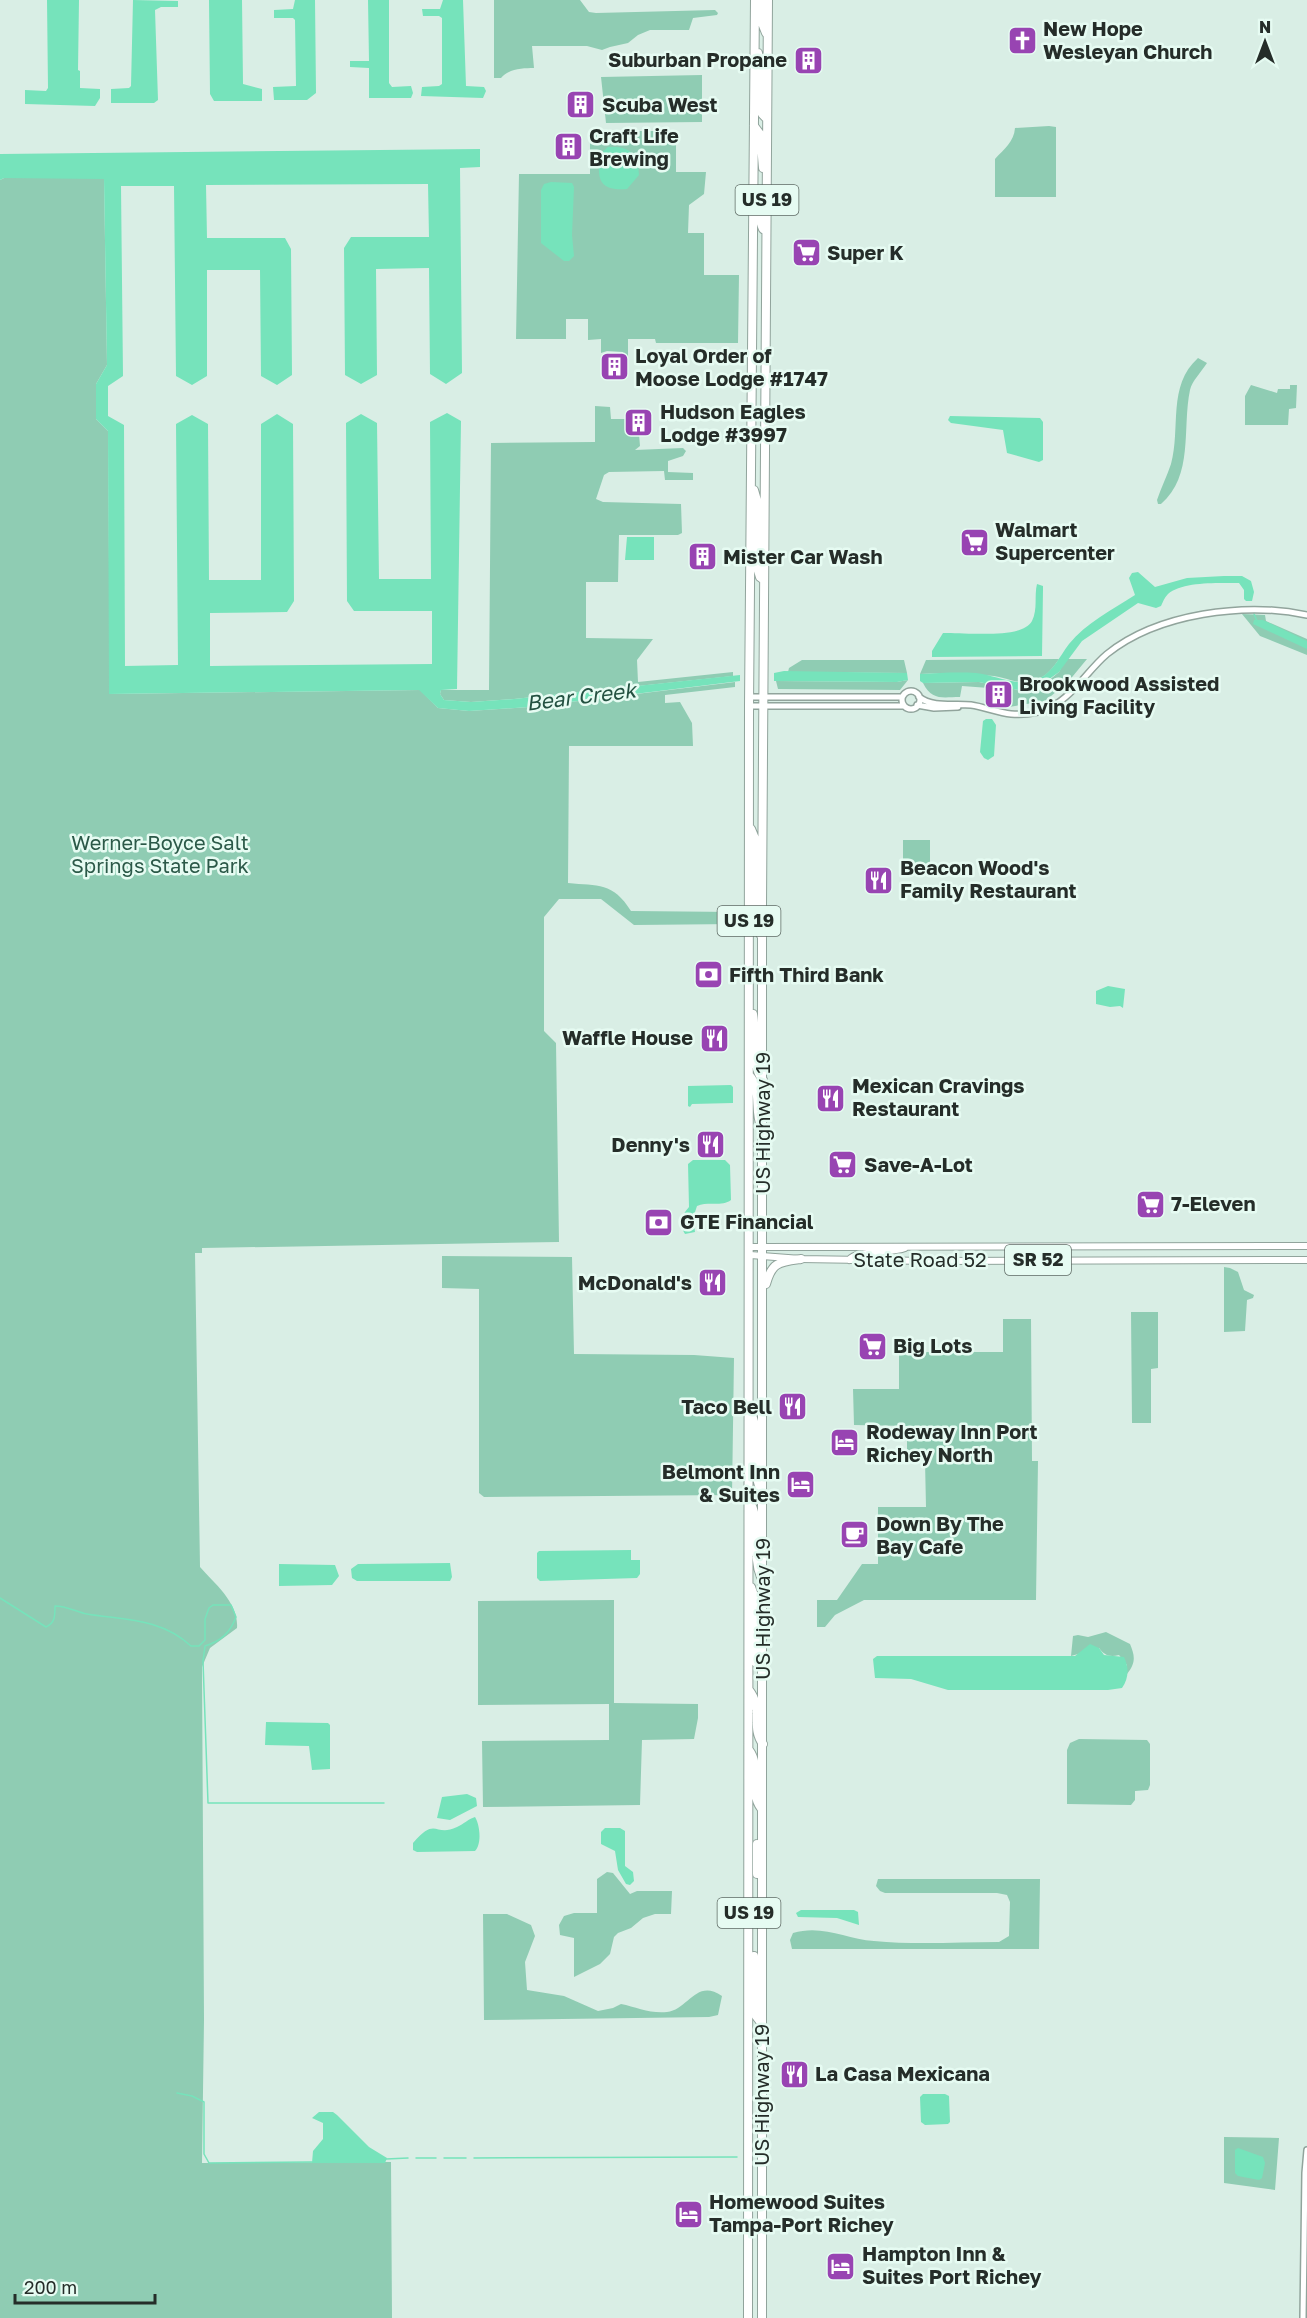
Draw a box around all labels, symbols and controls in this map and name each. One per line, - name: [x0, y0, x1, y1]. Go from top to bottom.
- north arrow: [1235, 12, 1295, 72]
- place label: New Hope Wesleyan Church: [1043, 16, 1212, 63]
- text: N: [1259, 17, 1271, 37]
- church icon: New Hope Wesleyan Church: [1006, 25, 1038, 57]
- building icon: Suburban Propane: [792, 44, 824, 76]
- place label: Suburban Propane: [608, 47, 787, 71]
- building icon: Scuba West: [565, 89, 597, 121]
- place label: Scuba West: [602, 92, 718, 116]
- place label: Craft Life Brewing: [589, 123, 679, 170]
- building icon: Craft Life Brewing: [552, 131, 584, 163]
- road number: US 19: [736, 185, 798, 215]
- supermarket icon: Super K: [790, 237, 822, 269]
- place label: Super K: [827, 240, 904, 264]
- place label: Loyal Order of Moose Lodge #1747: [635, 343, 828, 390]
- building icon: Loyal Order of Moose Lodge #1747: [598, 351, 630, 383]
- place label: Hudson Eagles Lodge #3997: [660, 399, 806, 446]
- building icon: Hudson Eagles Lodge #3997: [623, 407, 655, 439]
- place label: Walmart Supercenter: [995, 517, 1115, 564]
- supermarket icon: Walmart Supercenter: [958, 526, 990, 558]
- building icon: Mister Car Wash: [686, 541, 718, 573]
- place label: Mister Car Wash: [723, 544, 882, 568]
- place label: Brookwood Assisted Living Facility: [1019, 671, 1219, 718]
- water label: Bear Creek: [525, 676, 639, 716]
- building icon: Brookwood Assisted Living Facility: [982, 679, 1014, 711]
- park label: Werner-Boyce Salt Springs State Park: [71, 830, 249, 877]
- place label: Beacon Wood's Family Restaurant: [900, 855, 1077, 902]
- restaurant icon: Beacon Wood's Family Restaurant: [863, 864, 895, 896]
- road number: US 19: [718, 906, 780, 936]
- bank icon: Fifth Third Bank: [692, 959, 724, 991]
- place label: Fifth Third Bank: [729, 962, 884, 986]
- restaurant icon: Waffle House: [698, 1022, 730, 1054]
- place label: Waffle House: [562, 1025, 693, 1049]
- street label: US Highway 19: [750, 1052, 774, 1194]
- place label: Mexican Cravings Restaurant: [852, 1073, 1025, 1120]
- restaurant icon: Mexican Cravings Restaurant: [815, 1082, 847, 1114]
- restaurant icon: Denny's: [695, 1129, 727, 1161]
- place label: Denny's: [611, 1132, 690, 1156]
- supermarket icon: Save-A-Lot: [827, 1149, 859, 1181]
- place label: Save-A-Lot: [864, 1152, 973, 1176]
- supermarket icon: 7-Eleven: [1134, 1188, 1166, 1220]
- place label: 7-Eleven: [1171, 1191, 1255, 1215]
- bank icon: GTE Financial: [643, 1206, 675, 1238]
- place label: GTE Financial: [680, 1209, 814, 1233]
- road number: SR 52: [1005, 1245, 1071, 1275]
- street label: State Road 52: [853, 1247, 987, 1271]
- restaurant icon: McDonald's: [697, 1267, 729, 1299]
- place label: McDonald's: [578, 1270, 692, 1294]
- supermarket icon: Big Lots: [856, 1330, 888, 1362]
- place label: Big Lots: [893, 1333, 972, 1357]
- restaurant icon: Taco Bell: [777, 1391, 809, 1423]
- place label: Taco Bell: [681, 1394, 772, 1418]
- place label: Rodeway Inn Port Richey North: [866, 1419, 1037, 1466]
- hotel icon: Rodeway Inn Port Richey North: [829, 1427, 861, 1459]
- place label: Belmont Inn & Suites: [662, 1459, 780, 1506]
- hotel icon: Belmont Inn & Suites: [785, 1468, 817, 1500]
- place label: Down By The Bay Cafe: [876, 1511, 1004, 1558]
- cafe icon: Down By The Bay Cafe: [839, 1519, 871, 1551]
- street label: US Highway 19: [750, 1538, 774, 1680]
- road number: US 19: [718, 1898, 780, 1928]
- street label: US Highway 19: [749, 2024, 773, 2166]
- restaurant icon: La Casa Mexicana: [778, 2058, 810, 2090]
- place label: La Casa Mexicana: [815, 2061, 990, 2085]
- place label: Homewood Suites Tampa-Port Richey: [709, 2189, 894, 2236]
- hotel icon: Homewood Suites Tampa-Port Richey: [672, 2198, 704, 2230]
- place label: Hampton Inn & Suites Port Richey: [862, 2241, 1042, 2288]
- hotel icon: Hampton Inn & Suites Port Richey: [825, 2250, 857, 2282]
- scale bar: [15, 2267, 154, 2305]
- text: 200 m: [24, 2276, 77, 2298]

